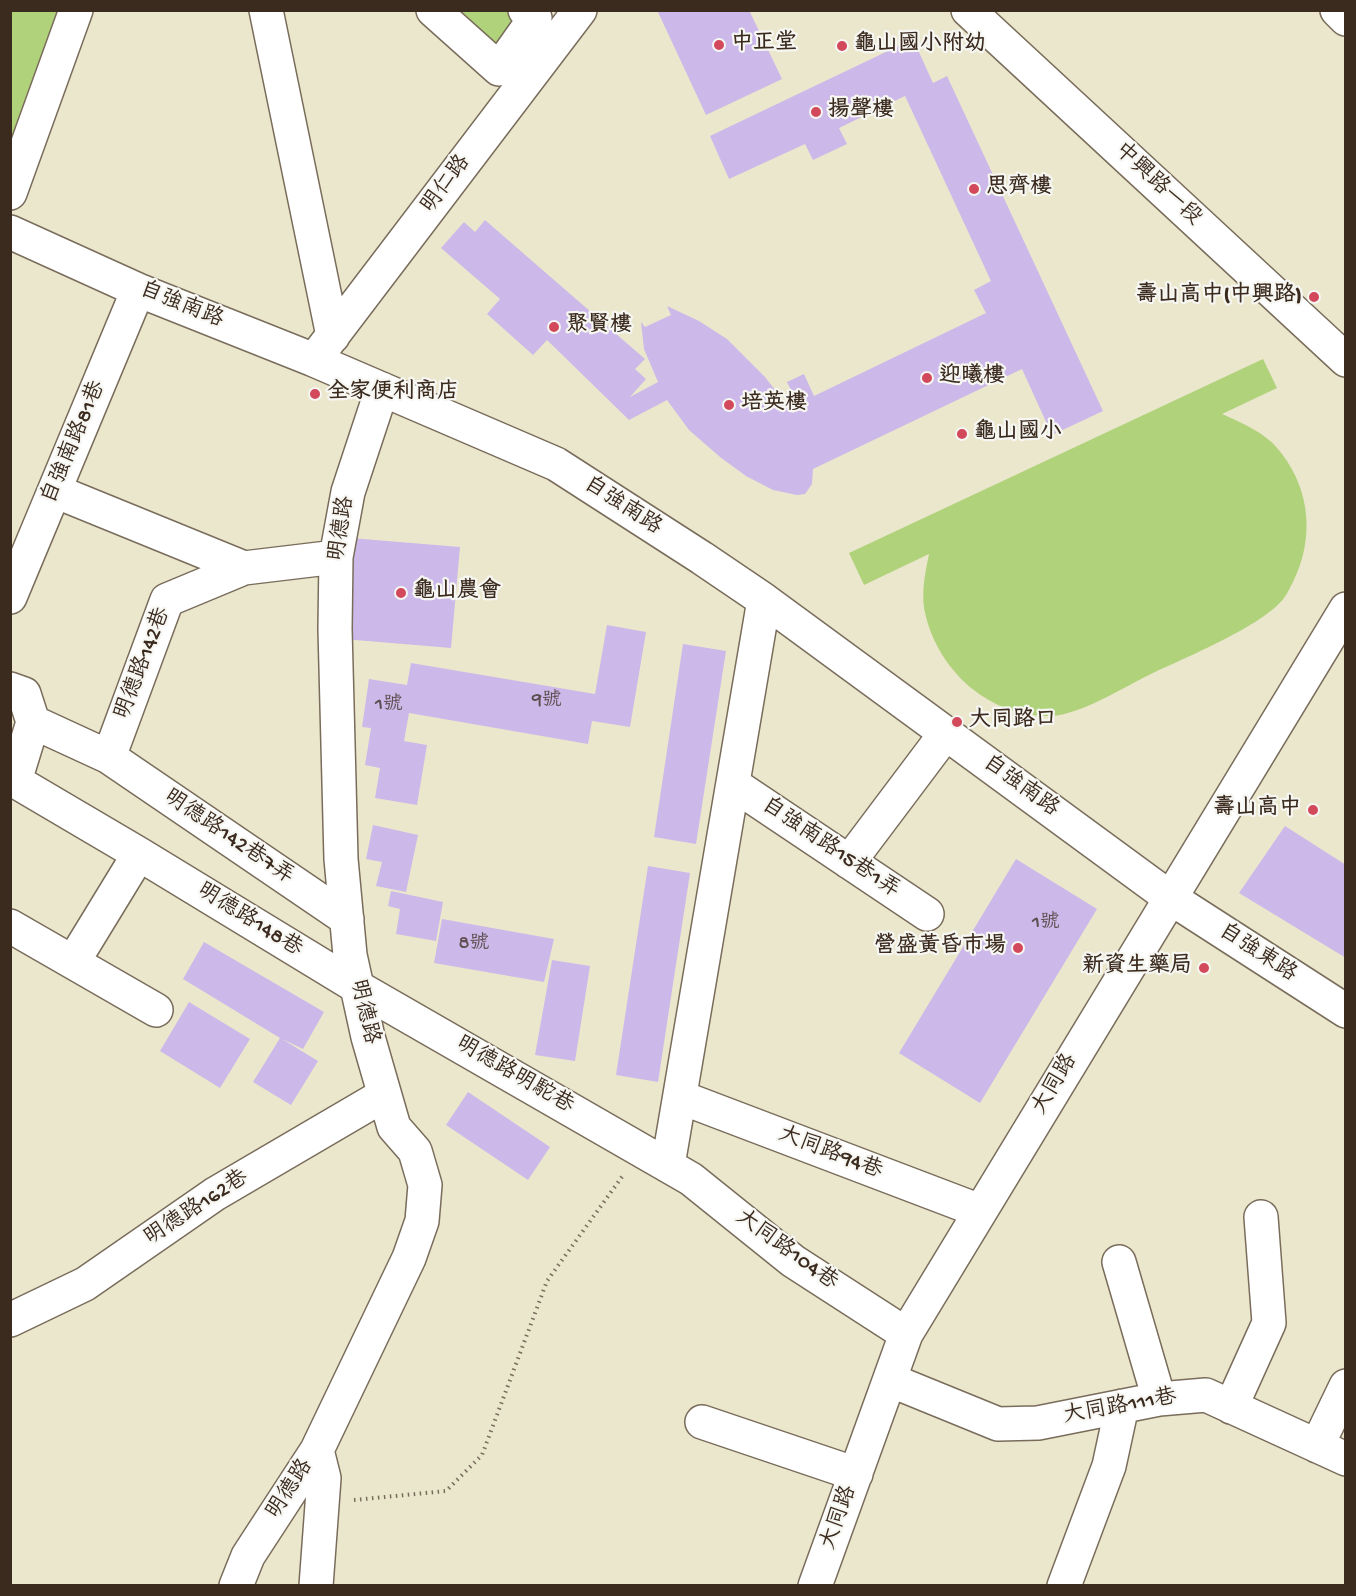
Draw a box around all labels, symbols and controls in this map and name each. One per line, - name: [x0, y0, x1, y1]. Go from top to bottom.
- place label: 中正堂: [731, 32, 797, 58]
- place label: 龜山國小附幼: [854, 33, 986, 59]
- marker: 中正堂: [712, 38, 726, 52]
- marker: 龜山國小附幼: [835, 39, 849, 53]
- place label: 揚聲樓: [828, 99, 894, 125]
- marker: 揚聲樓: [809, 105, 823, 119]
- street label: 中興路一段: [1108, 138, 1206, 232]
- street label: 明仁路: [417, 151, 477, 219]
- place label: 思齊樓: [986, 176, 1052, 202]
- marker: 思齊樓: [967, 182, 981, 196]
- street label: 自強南路: [135, 277, 227, 335]
- place label: 壽山高中(中興路): [1136, 284, 1302, 310]
- marker: 壽山高中(中興路): [1307, 290, 1321, 304]
- place label: 聚賢樓: [566, 314, 632, 340]
- marker: 聚賢樓: [547, 320, 561, 334]
- place label: 迎曦樓: [939, 365, 1005, 391]
- marker: 迎曦樓: [920, 371, 934, 385]
- street label: 自強南路81巷: [37, 378, 113, 508]
- place label: 全家便利商店: [327, 381, 459, 407]
- marker: 全家便利商店: [308, 387, 322, 401]
- place label: 培英樓: [741, 392, 807, 418]
- marker: 培英樓: [722, 398, 736, 412]
- place label: 龜山國小: [974, 421, 1062, 447]
- marker: 龜山國小: [955, 427, 969, 441]
- street label: 自強南路: [578, 472, 666, 542]
- street label: 明德路: [325, 494, 361, 564]
- place label: 龜山農會: [413, 580, 501, 606]
- marker: 龜山農會: [394, 586, 408, 600]
- street label: 明德路142巷: [111, 604, 177, 724]
- house number: 9號: [532, 690, 562, 714]
- house number: 1號: [375, 694, 403, 718]
- place label: 大同路口: [969, 709, 1057, 735]
- marker: 大同路口: [950, 715, 964, 729]
- street label: 自強南路: [977, 750, 1063, 824]
- street label: 明德路142巷7弄: [158, 785, 298, 891]
- street label: 自強南路15巷1弄: [756, 793, 904, 905]
- place label: 壽山高中: [1213, 797, 1301, 823]
- marker: 壽山高中: [1306, 803, 1320, 817]
- street label: 明德路148巷: [191, 878, 307, 964]
- house number: 1號: [1032, 912, 1060, 936]
- street label: 自強東路: [1213, 919, 1301, 989]
- house number: 8號: [459, 933, 489, 957]
- place label: 營盛黃昏市場: [874, 935, 1006, 961]
- marker: 營盛黃昏市場: [1011, 941, 1025, 955]
- place label: 新資生藥局: [1082, 955, 1192, 981]
- marker: 新資生藥局: [1197, 961, 1211, 975]
- street label: 明德路: [343, 977, 383, 1047]
- street label: 明德路明駝巷: [450, 1032, 578, 1120]
- street label: 大同路: [1028, 1050, 1084, 1120]
- street label: 大同路94巷: [774, 1122, 886, 1186]
- street label: 明德路162巷: [140, 1166, 254, 1252]
- street label: 大同路104巷: [730, 1205, 842, 1297]
- street label: 大同路111巷: [1061, 1385, 1179, 1431]
- street label: 明德路: [262, 1455, 320, 1525]
- street label: 大同路: [816, 1482, 864, 1554]

